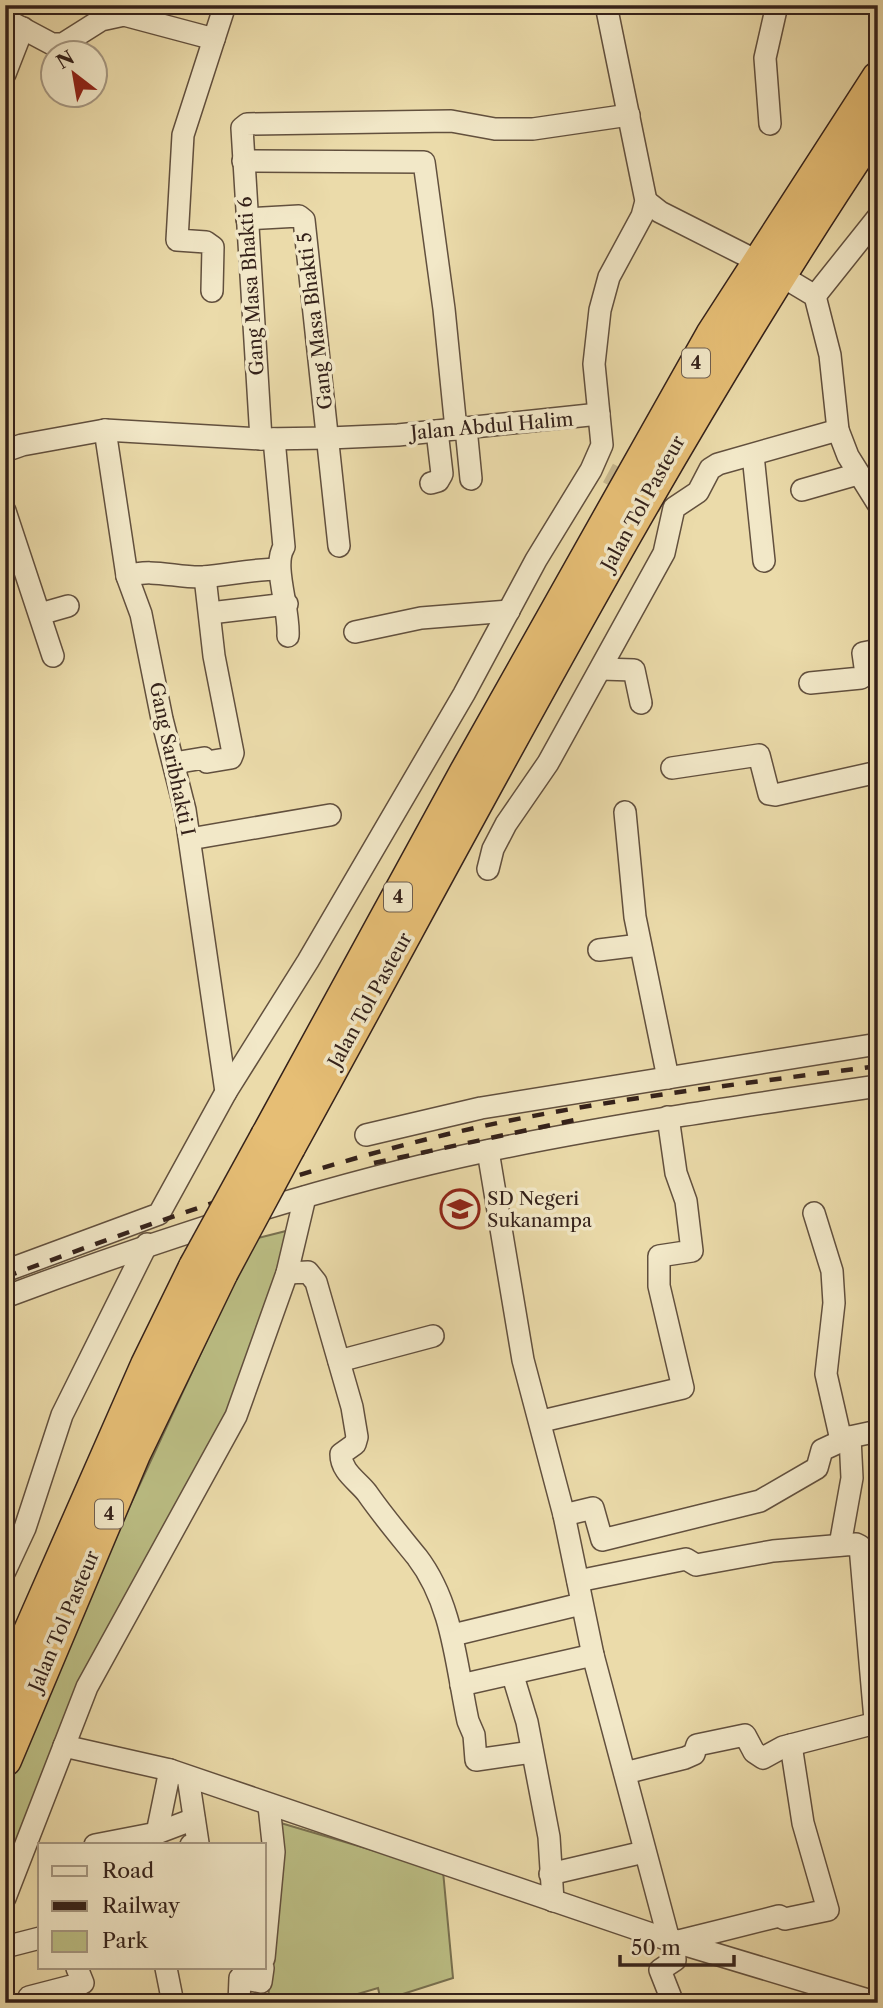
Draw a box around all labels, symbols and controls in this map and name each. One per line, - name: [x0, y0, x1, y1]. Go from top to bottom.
- north arrow: [38, 38, 108, 108]
- text: N: [53, 46, 79, 74]
- street label: Gang Masa Bhakti 6: [233, 196, 269, 376]
- street label: Gang Masa Bhakti 5: [293, 231, 337, 411]
- road number: 4: [682, 348, 710, 377]
- street label: Jalan Abdul Halim: [407, 407, 575, 445]
- street label: Jalan Tol Pasteur: [595, 431, 690, 577]
- street label: Gang Saribhakti I: [144, 680, 200, 838]
- road number: 4: [384, 882, 412, 912]
- street label: Jalan Tol Pasteur: [322, 928, 417, 1074]
- place label: SD Negeri Sukanampa: [487, 1187, 592, 1232]
- school or university icon: SD Negeri Sukanampa: [439, 1188, 481, 1230]
- road number: 4: [95, 1499, 123, 1528]
- street label: Jalan Tol Pasteur: [23, 1547, 104, 1698]
- legend: [38, 1843, 266, 1969]
- text: Road: [102, 1858, 154, 1883]
- text: Railway: [102, 1893, 180, 1918]
- scale bar: [620, 1924, 734, 1968]
- text: Park: [102, 1928, 148, 1953]
- text: 50 m: [631, 1935, 681, 1960]

